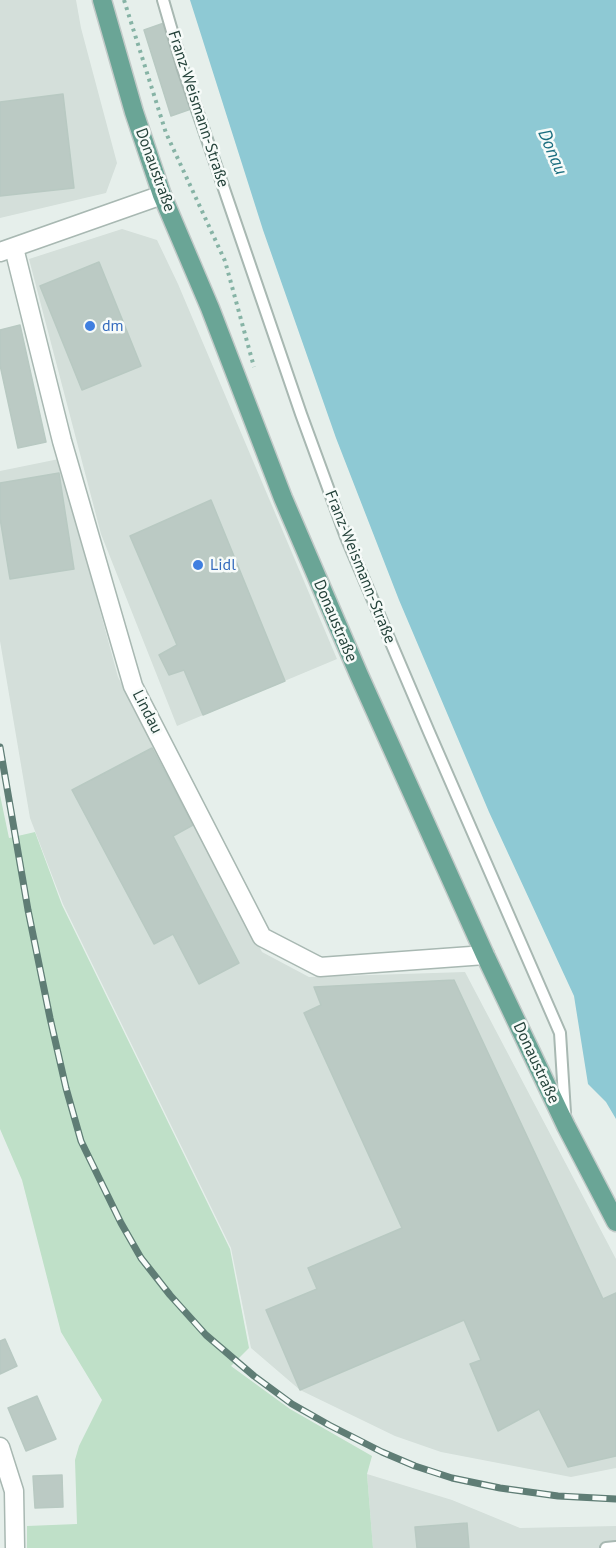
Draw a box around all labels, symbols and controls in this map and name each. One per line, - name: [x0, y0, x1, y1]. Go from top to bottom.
- street label: Franz-Weismann-Straße: [164, 28, 232, 190]
- street label: Donaustraße: [131, 126, 179, 214]
- water label: Donau: [533, 126, 571, 178]
- place label: dm: [102, 316, 124, 336]
- marker: dm: [83, 319, 97, 333]
- street label: Franz-Weismann-Straße: [320, 488, 400, 646]
- place label: Lidl: [210, 555, 236, 575]
- marker: Lidl: [191, 558, 205, 572]
- street label: Donaustraße: [309, 577, 361, 665]
- street label: Lindau: [128, 687, 166, 737]
- street label: Donaustraße: [509, 1019, 563, 1107]

